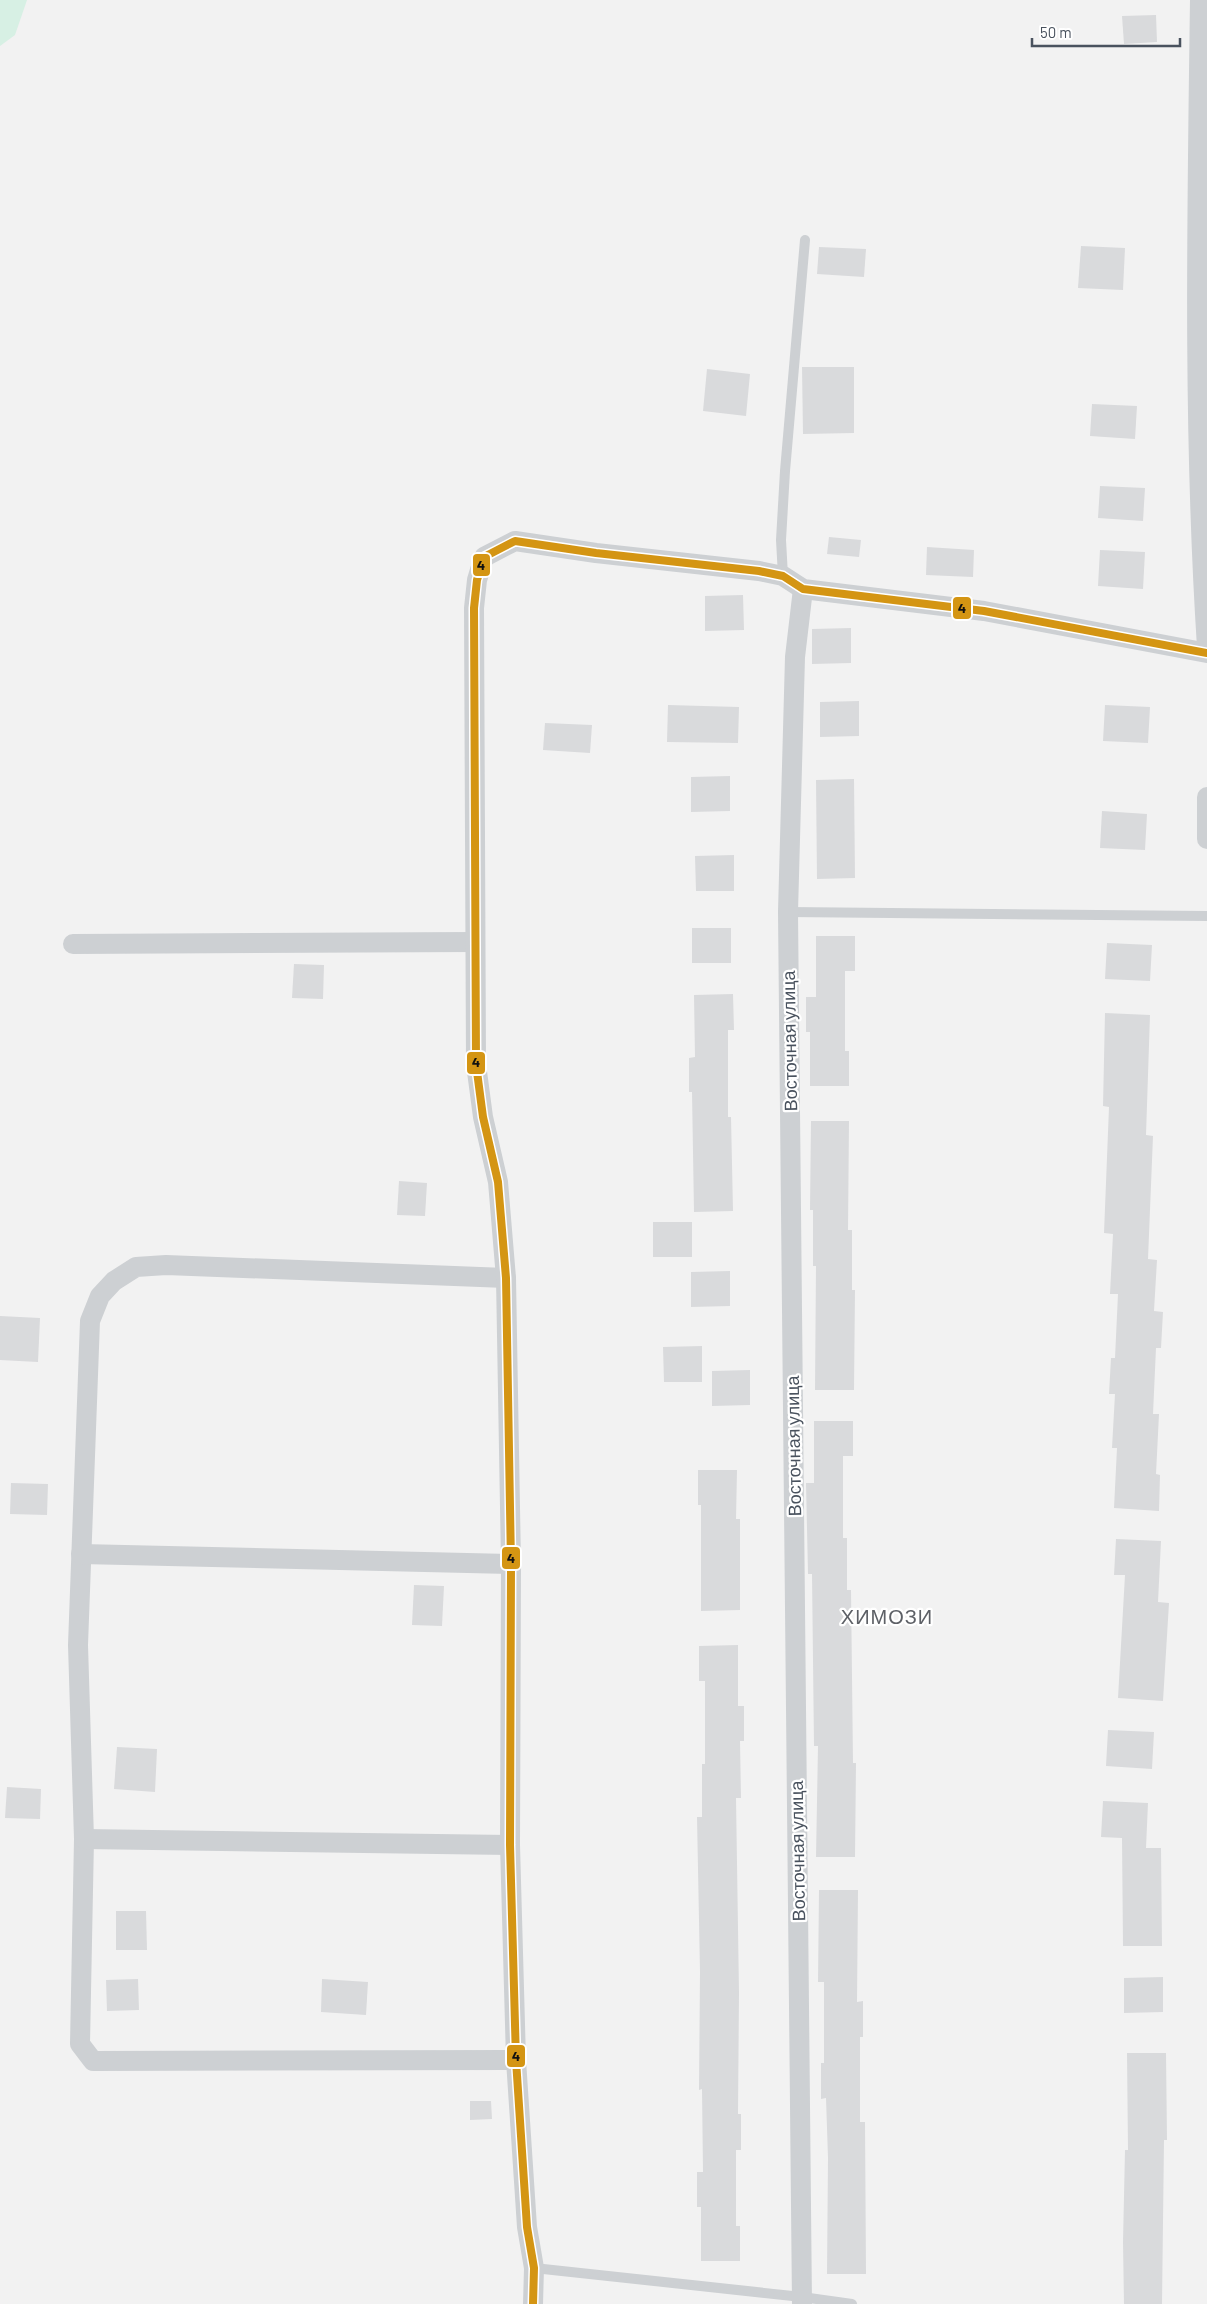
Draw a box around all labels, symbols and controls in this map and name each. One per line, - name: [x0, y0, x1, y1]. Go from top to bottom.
- scale bar: [1032, 15, 1180, 47]
- text: 50 m: [1040, 23, 1072, 41]
- line badge: 4: [472, 553, 491, 577]
- text: 4: [477, 556, 485, 573]
- line badge: 4: [952, 596, 972, 620]
- text: 4: [958, 599, 966, 616]
- street label: Восточная улица: [777, 969, 801, 1112]
- line badge: 4: [466, 1051, 486, 1075]
- text: 4: [472, 1053, 480, 1070]
- street label: Восточная улица: [781, 1374, 805, 1517]
- line badge: 4: [501, 1546, 521, 1570]
- text: 4: [507, 1549, 515, 1566]
- district label: ХИМОЗИ: [841, 1604, 933, 1628]
- street label: Восточная улица: [785, 1779, 809, 1922]
- line badge: 4: [506, 2044, 526, 2068]
- text: 4: [512, 2047, 520, 2064]

